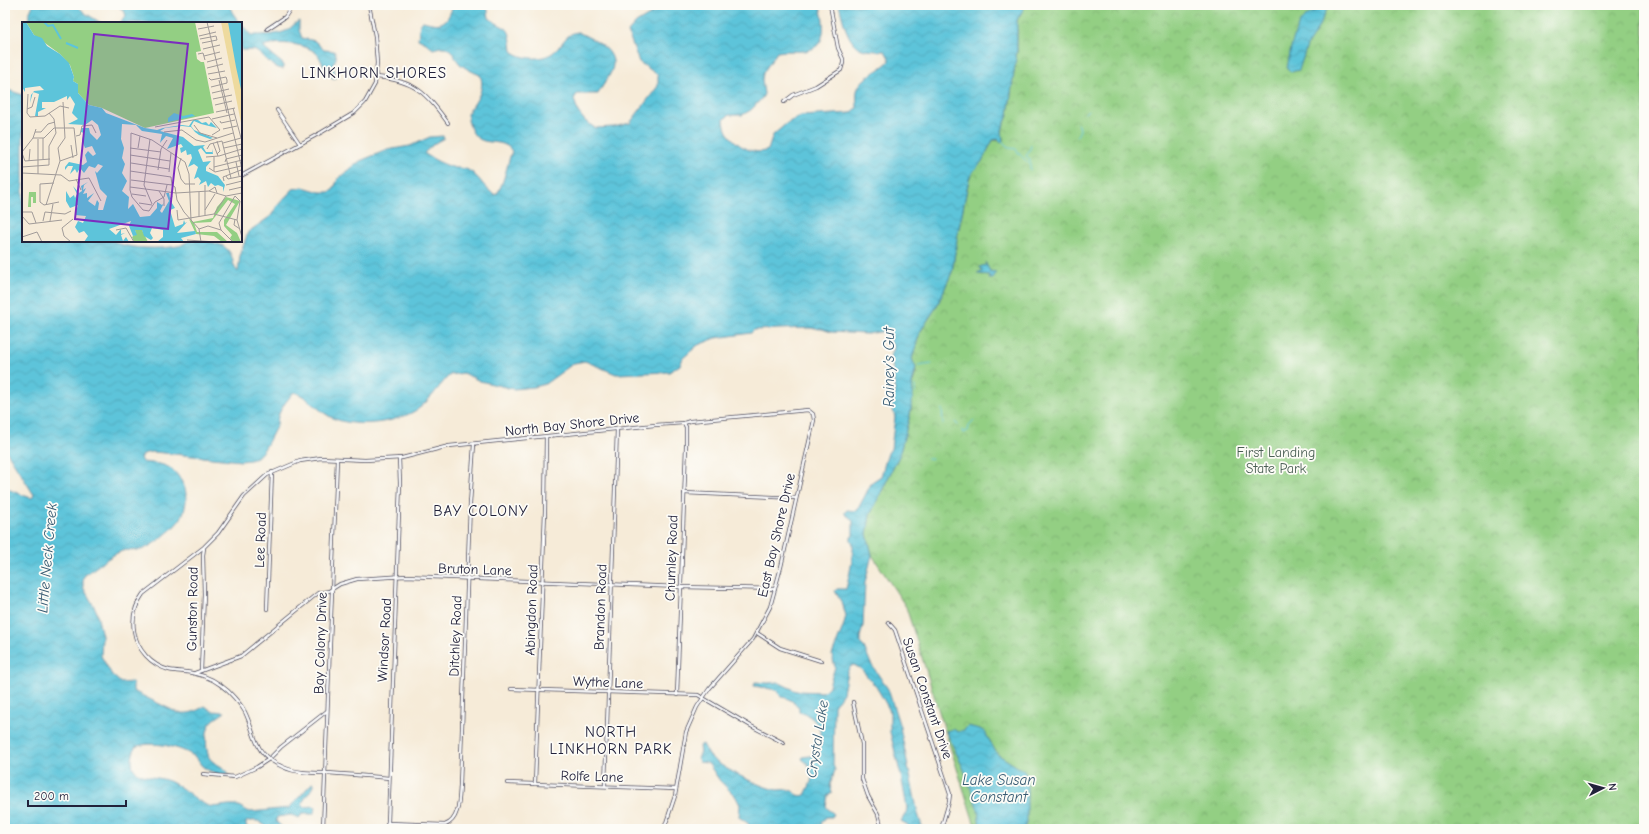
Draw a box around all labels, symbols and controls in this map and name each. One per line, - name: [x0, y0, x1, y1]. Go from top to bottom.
- inset map: [22, 22, 242, 242]
- district label: LINKHORN SHORES: [301, 64, 447, 82]
- water label: Rainey's Gut: [880, 326, 898, 407]
- street label: North Bay Shore Drive: [504, 409, 640, 440]
- park label: First Landing State Park: [1237, 444, 1315, 477]
- street label: East Bay Shore Drive: [754, 471, 799, 599]
- water label: Little Neck Creek: [33, 502, 61, 614]
- district label: BAY COLONY: [433, 502, 529, 520]
- street label: Lee Road: [251, 512, 270, 568]
- street label: Chumley Road: [662, 515, 681, 601]
- street label: Bruton Lane: [438, 560, 512, 579]
- street label: Abingdon Road: [521, 564, 542, 656]
- street label: Brandon Road: [590, 564, 611, 650]
- street label: Gunston Road: [183, 567, 202, 651]
- street label: Bay Colony Drive: [310, 592, 331, 694]
- street label: Ditchley Road: [446, 595, 465, 677]
- street label: Windsor Road: [374, 598, 395, 682]
- street label: Susan Constant Drive: [899, 635, 956, 761]
- street label: Wythe Lane: [573, 673, 643, 692]
- water label: Crystal Lake: [802, 698, 832, 779]
- district label: NORTH LINKHORN PARK: [550, 723, 672, 758]
- street label: Rolfe Lane: [560, 767, 624, 786]
- north arrow: [1583, 768, 1623, 808]
- water label: Lake Susan Constant: [962, 771, 1036, 806]
- scale bar: [28, 782, 126, 808]
- text: N: [1606, 783, 1619, 791]
- text: 200 m: [34, 789, 69, 803]

